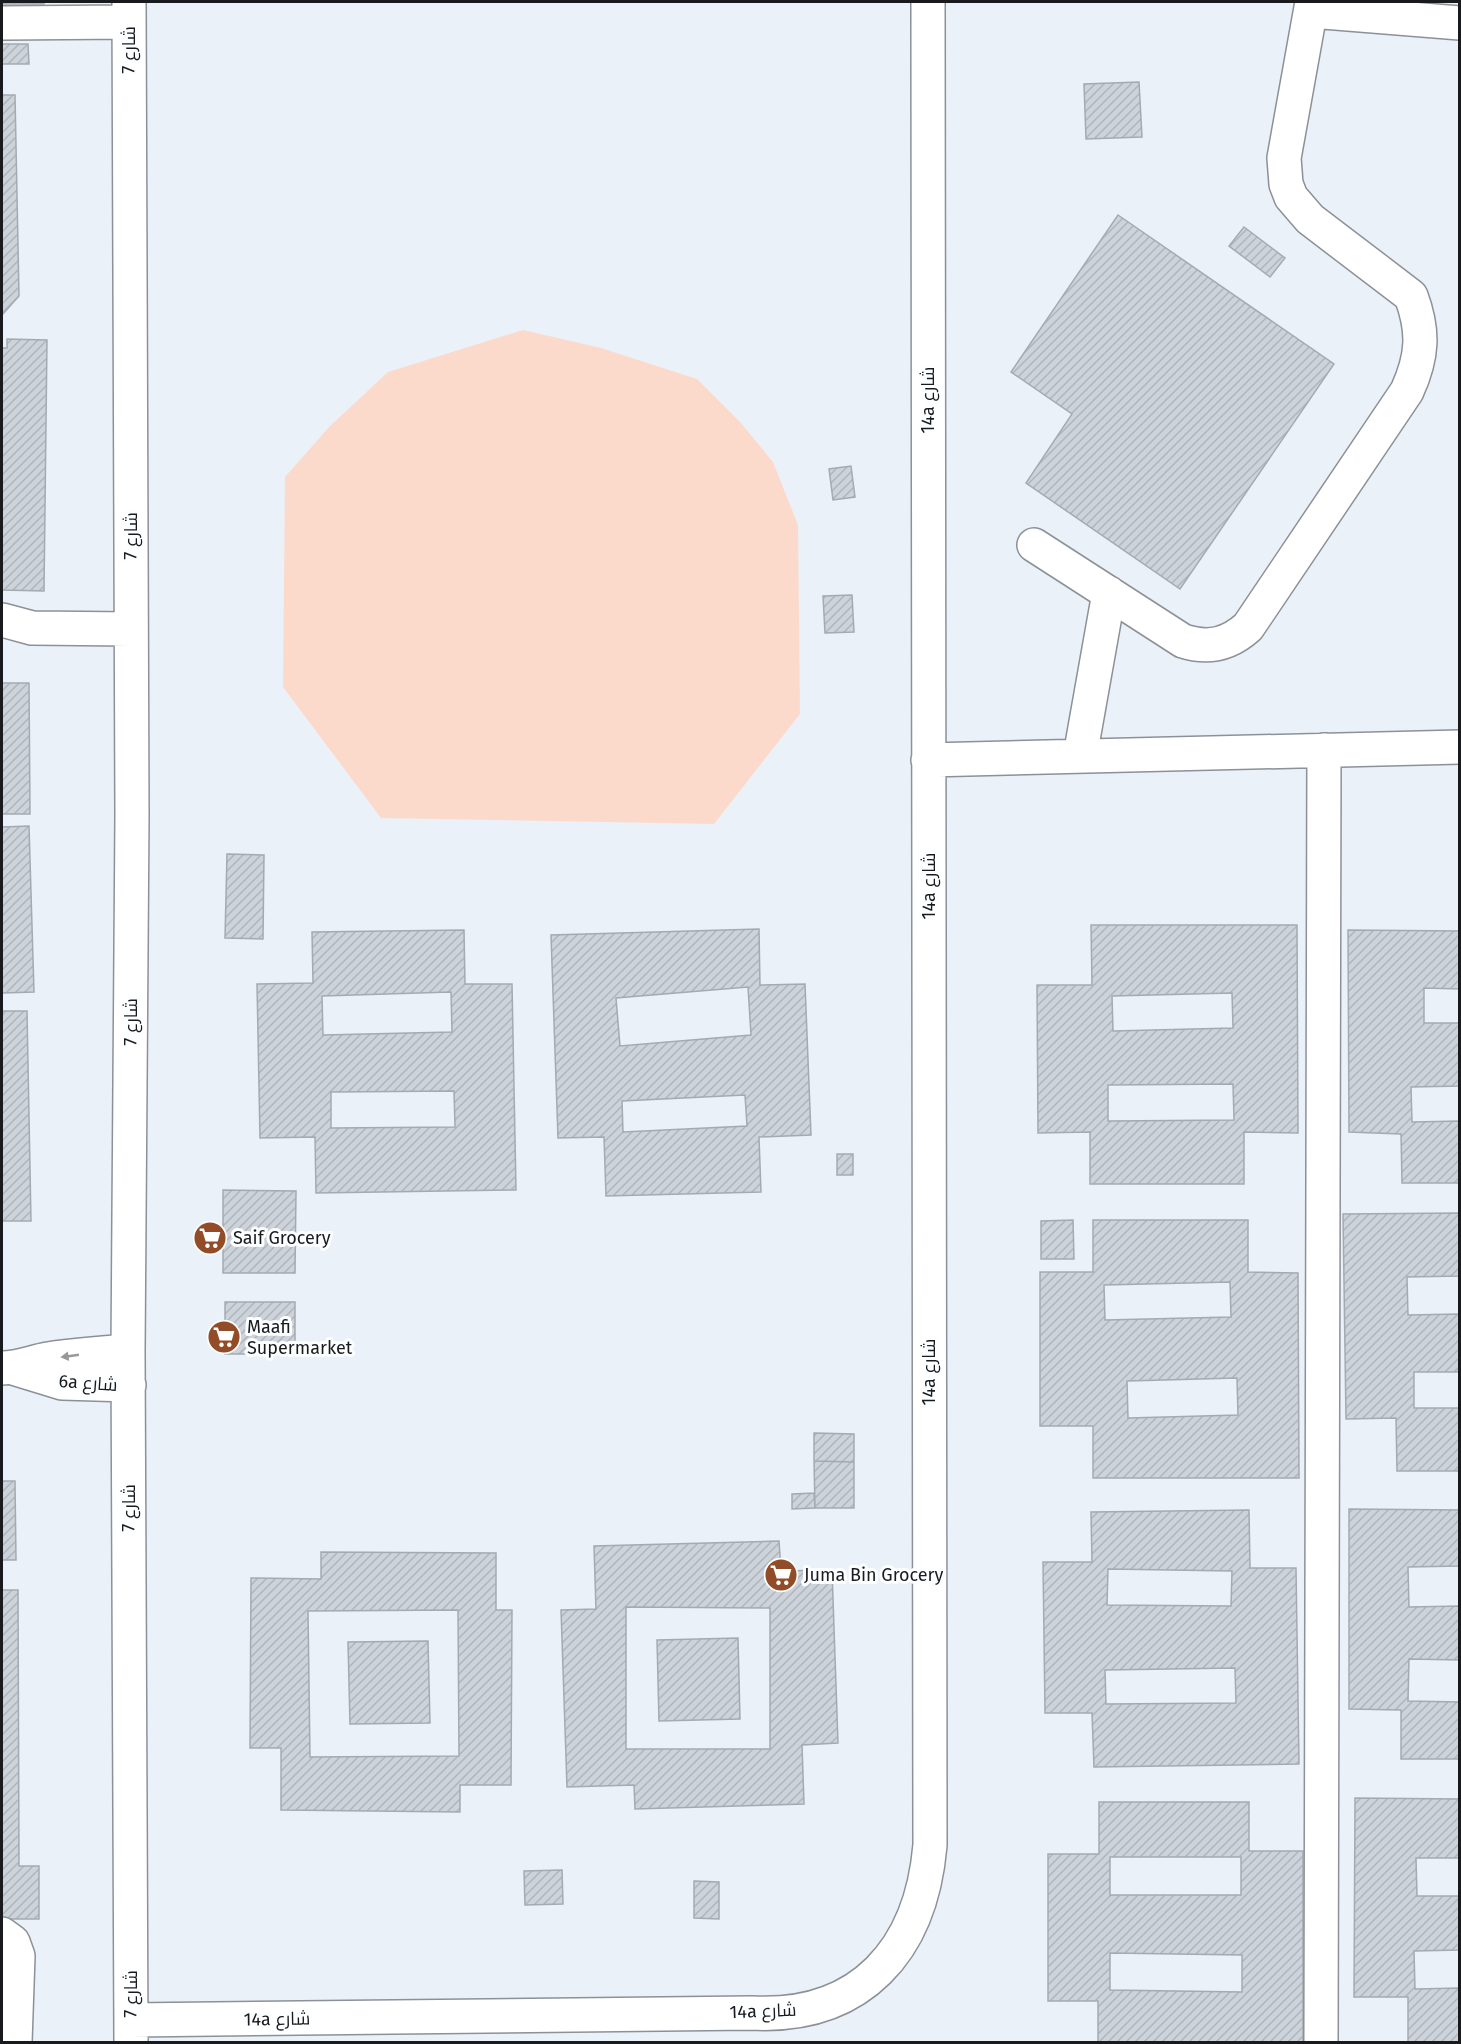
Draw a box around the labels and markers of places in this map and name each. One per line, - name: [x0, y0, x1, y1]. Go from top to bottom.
- supermarket icon: Saif Grocery: [192, 1220, 228, 1256]
- place label: Saif Grocery: [233, 1227, 331, 1249]
- place label: Maafi Supermarket: [247, 1316, 353, 1359]
- supermarket icon: Maafi Supermarket: [206, 1319, 242, 1355]
- supermarket icon: Juma Bin Grocery: [763, 1557, 799, 1593]
- place label: Juma Bin Grocery: [804, 1564, 944, 1586]

